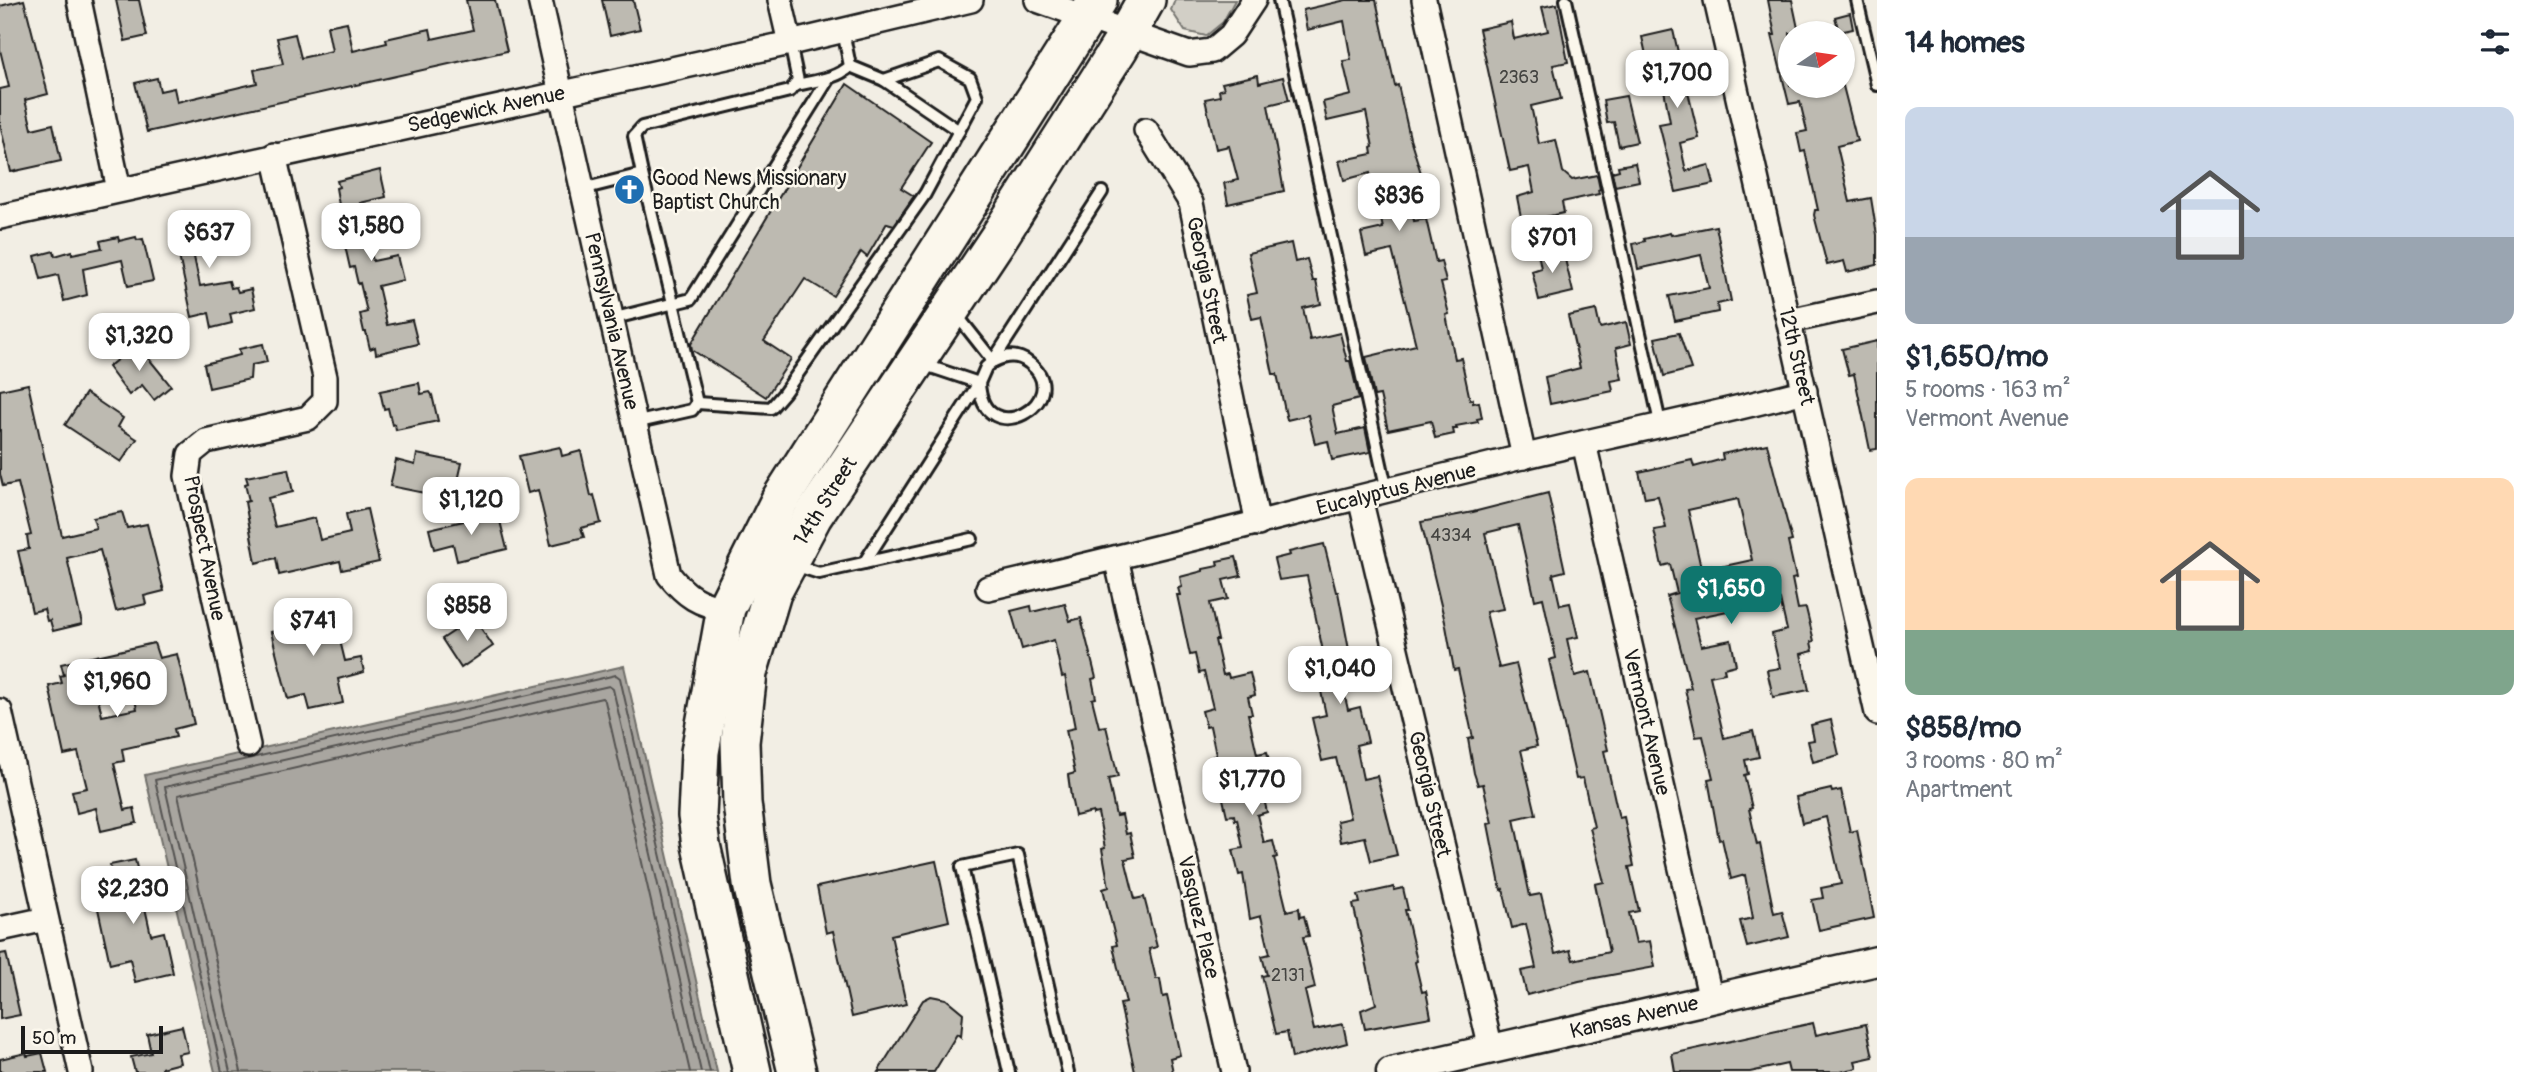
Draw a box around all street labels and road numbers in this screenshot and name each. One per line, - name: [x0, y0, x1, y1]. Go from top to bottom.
- street label: Sedgewick Avenue: [405, 80, 568, 139]
- street label: Georgia Street: [1180, 214, 1233, 346]
- street label: Pennsylvania Avenue: [578, 230, 645, 413]
- street label: 12th Street: [1772, 304, 1821, 408]
- street label: 14th Street: [787, 451, 864, 551]
- street label: Eucalyptus Avenue: [1314, 456, 1479, 522]
- street label: Prospect Avenue: [177, 473, 232, 624]
- street label: Vermont Avenue: [1617, 646, 1677, 799]
- street label: Georgia Street: [1402, 728, 1457, 860]
- street label: Vasquez Place: [1171, 853, 1226, 982]
- street label: Kansas Avenue: [1567, 989, 1702, 1045]

